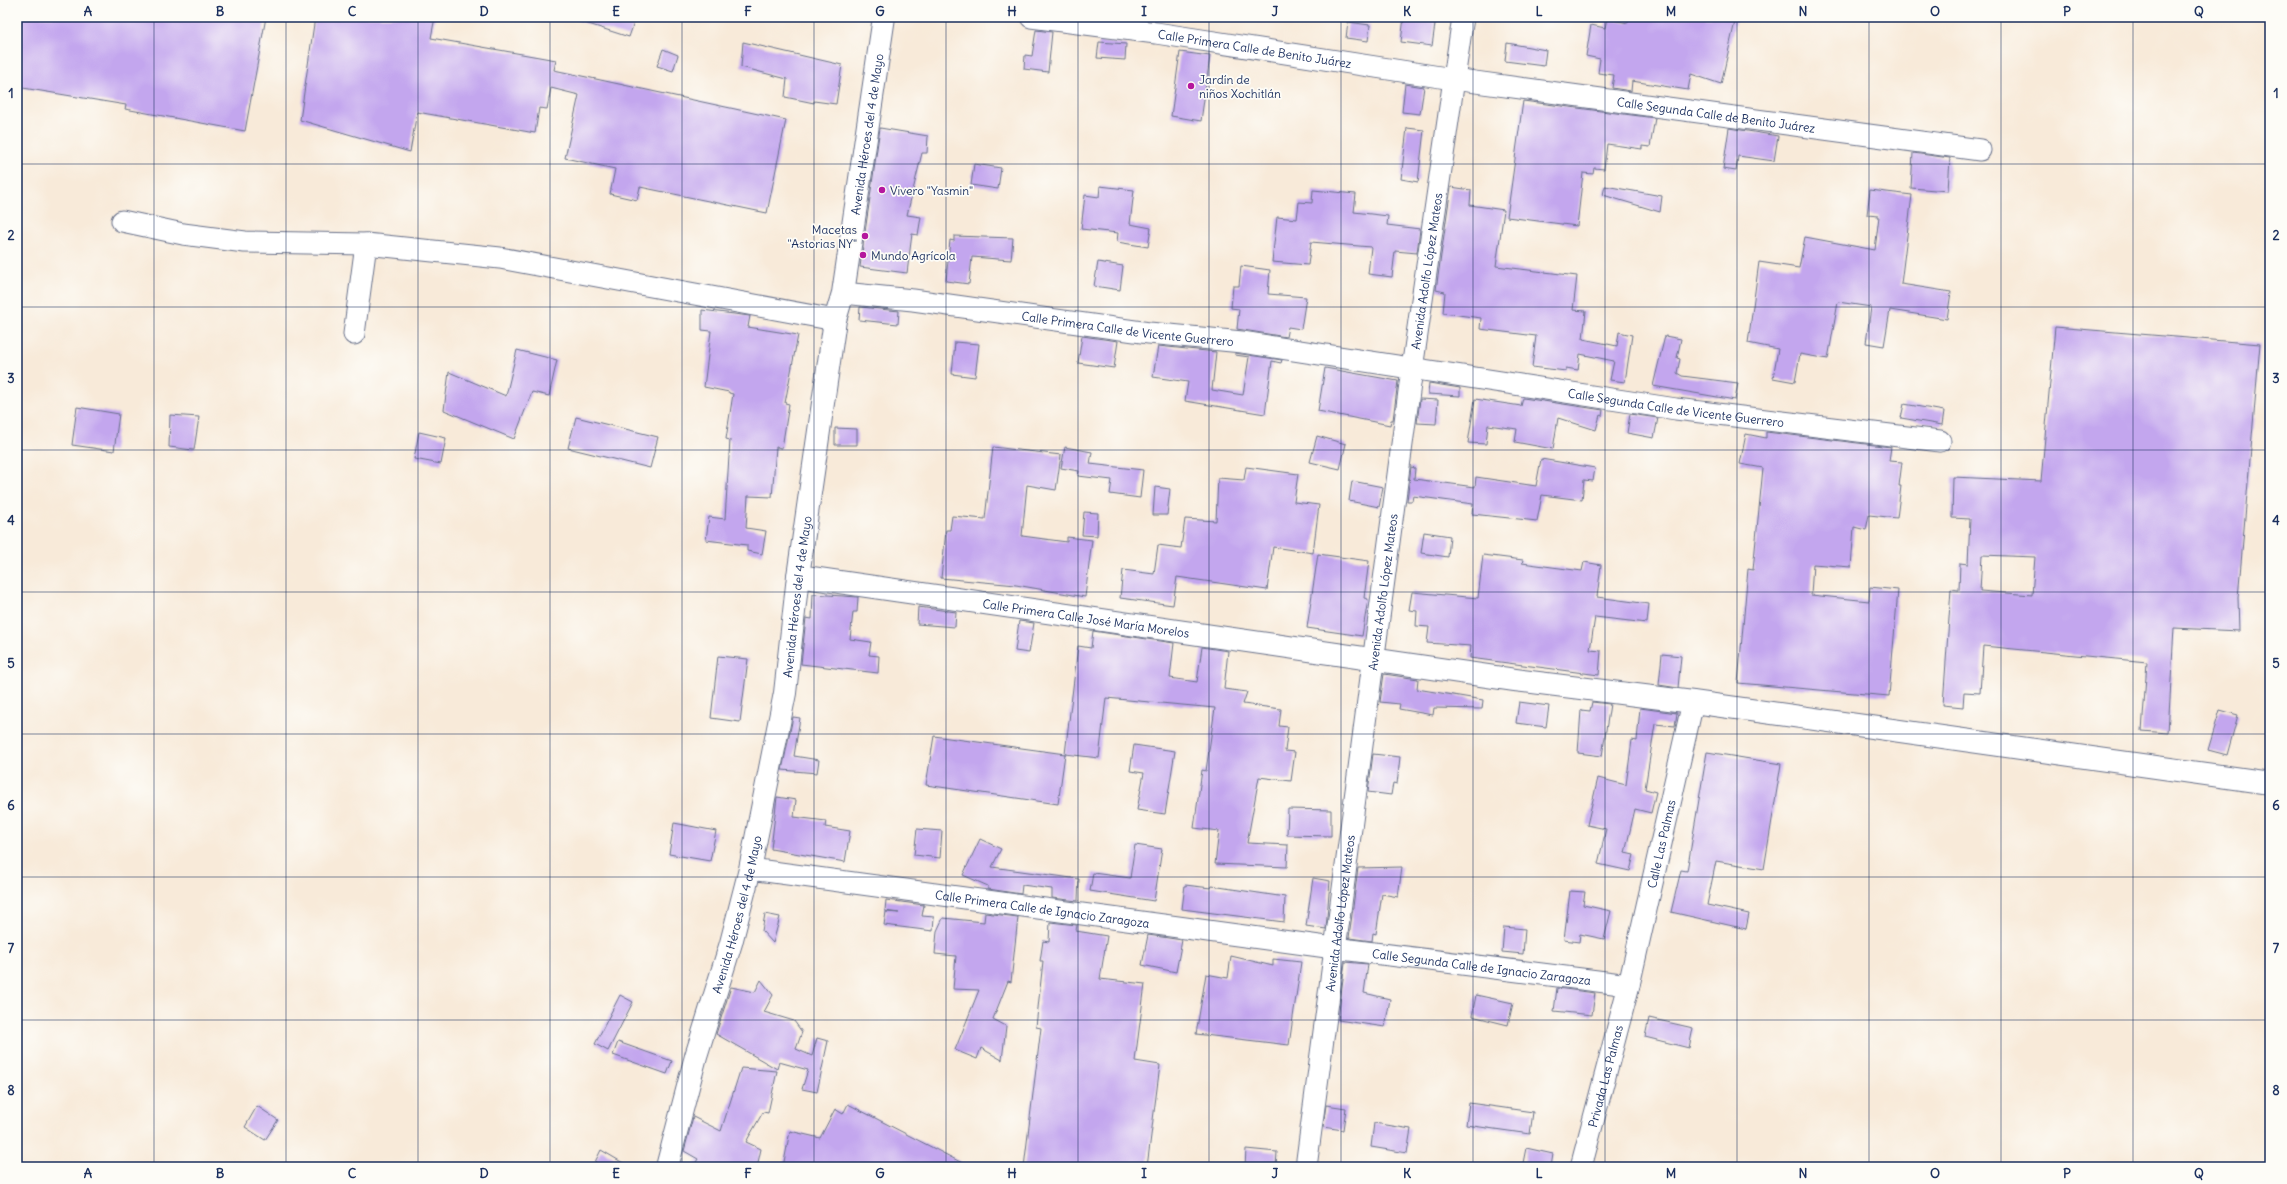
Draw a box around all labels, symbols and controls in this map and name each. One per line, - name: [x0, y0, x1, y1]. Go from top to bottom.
- text: A: [84, 3, 93, 20]
- text: B: [216, 3, 225, 20]
- text: C: [348, 3, 357, 20]
- text: D: [479, 3, 489, 20]
- text: E: [612, 3, 620, 20]
- text: F: [744, 3, 752, 20]
- text: G: [875, 3, 885, 20]
- text: H: [1007, 3, 1017, 20]
- text: I: [1141, 3, 1147, 20]
- text: J: [1272, 3, 1279, 20]
- text: K: [1403, 3, 1412, 20]
- text: L: [1535, 3, 1543, 20]
- text: M: [1666, 3, 1676, 20]
- text: N: [1799, 3, 1807, 20]
- text: O: [1930, 3, 1940, 20]
- text: P: [2063, 3, 2071, 20]
- text: Q: [2194, 3, 2204, 20]
- street label: Calle Primera Calle de Benito Juárez: [1157, 26, 1353, 71]
- street label: Avenida Héroes del 4 de Mayo: [847, 52, 886, 216]
- place label: Jardín de niños Xochitlán: [1199, 72, 1281, 101]
- marker: Jardín de niños Xochitlán: [1186, 81, 1196, 91]
- text: 1: [8, 85, 14, 102]
- text: 1: [2273, 85, 2279, 102]
- street label: Calle Segunda Calle de Benito Juárez: [1616, 94, 1816, 135]
- place label: Vivero "Yasmin": [890, 183, 973, 198]
- marker: Vivero "Yasmin": [877, 185, 887, 195]
- street label: Avenida Adolfo López Mateos: [1407, 192, 1445, 350]
- place label: Macetas "Astorias NY": [788, 222, 857, 251]
- text: 2: [7, 227, 15, 244]
- text: 2: [2272, 227, 2280, 244]
- marker: Macetas "Astorias NY": [860, 231, 870, 241]
- place label: Mundo Agrícola: [871, 248, 956, 263]
- marker: Mundo Agrícola: [858, 250, 868, 260]
- street label: Calle Primera Calle de Vicente Guerrero: [1021, 308, 1235, 349]
- text: 3: [7, 370, 15, 387]
- text: 3: [2272, 370, 2280, 387]
- street label: Calle Segunda Calle de Vicente Guerrero: [1567, 385, 1785, 430]
- text: 4: [7, 512, 15, 529]
- text: 4: [2272, 512, 2280, 529]
- street label: Avenida Adolfo López Mateos: [1365, 513, 1400, 671]
- street label: Avenida Héroes del 4 de Mayo: [779, 514, 814, 678]
- street label: Calle Primera Calle José María Morelos: [982, 595, 1190, 640]
- text: 5: [7, 655, 15, 672]
- text: 5: [2272, 655, 2280, 672]
- text: 6: [7, 797, 15, 814]
- text: 6: [2272, 797, 2280, 814]
- street label: Calle Las Palmas: [1644, 798, 1678, 890]
- street label: Avenida Héroes del 4 de Mayo: [708, 834, 764, 995]
- street label: Avenida Adolfo López Mateos: [1322, 834, 1358, 993]
- street label: Calle Primera Calle de Ignacio Zaragoza: [934, 887, 1151, 930]
- text: 7: [8, 940, 15, 957]
- text: 7: [2273, 940, 2280, 957]
- street label: Calle Segunda Calle de Ignacio Zaragoza: [1371, 945, 1592, 988]
- street label: Privada Las Palmas: [1584, 1023, 1626, 1129]
- text: 8: [7, 1082, 15, 1099]
- text: 8: [2272, 1082, 2280, 1099]
- text: A: [84, 1165, 93, 1182]
- text: B: [216, 1165, 225, 1182]
- text: C: [348, 1165, 357, 1182]
- text: D: [479, 1165, 489, 1182]
- text: E: [612, 1165, 620, 1182]
- text: F: [744, 1165, 752, 1182]
- text: G: [875, 1165, 885, 1182]
- text: H: [1007, 1165, 1017, 1182]
- text: I: [1141, 1165, 1147, 1182]
- text: J: [1272, 1165, 1279, 1182]
- text: K: [1403, 1165, 1412, 1182]
- text: L: [1535, 1165, 1543, 1182]
- text: M: [1666, 1165, 1676, 1182]
- text: N: [1799, 1165, 1807, 1182]
- text: O: [1930, 1165, 1940, 1182]
- text: P: [2063, 1165, 2071, 1182]
- text: Q: [2194, 1165, 2204, 1182]

